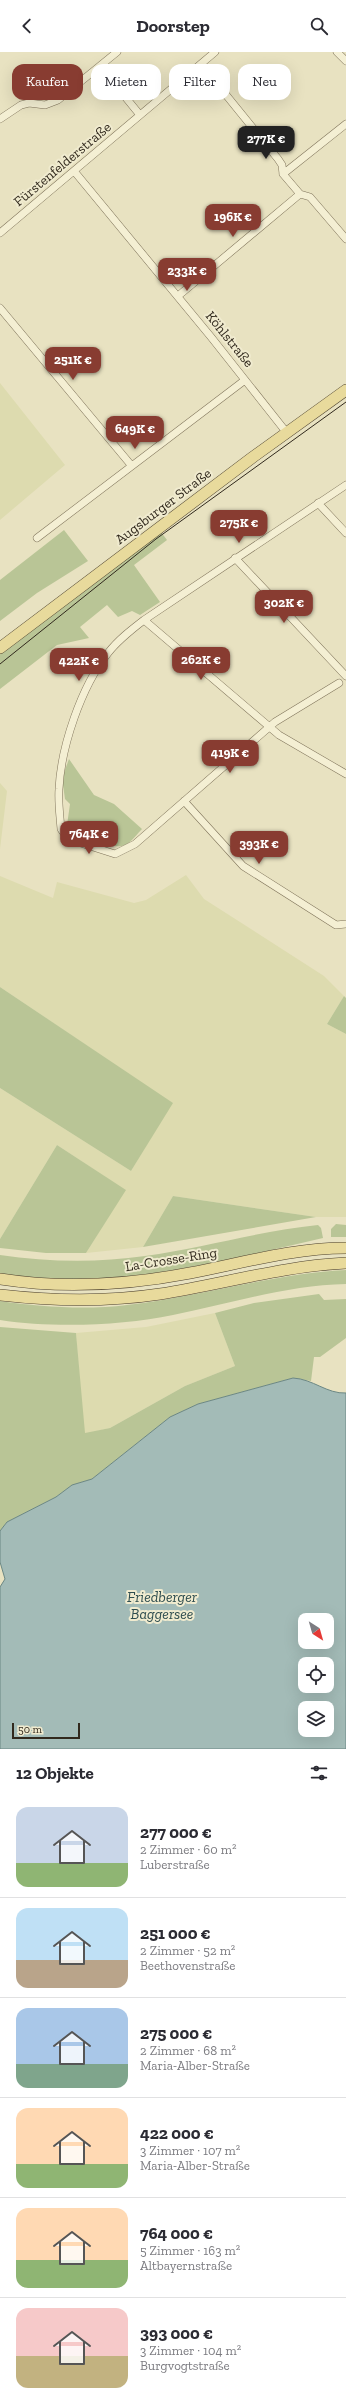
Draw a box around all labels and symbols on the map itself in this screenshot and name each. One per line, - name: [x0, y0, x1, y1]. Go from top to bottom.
- street label: Fürstenfelderstraße: [10, 118, 115, 210]
- pin: 277K €: [233, 126, 299, 160]
- pin: 196K €: [200, 204, 266, 238]
- pin: 233K €: [154, 258, 220, 292]
- street label: Köhlstraße: [202, 308, 258, 371]
- pin: 251K €: [40, 347, 106, 381]
- pin: 649K €: [102, 416, 168, 450]
- street label: Augsburger Straße: [112, 465, 215, 548]
- pin: 275K €: [206, 510, 272, 544]
- pin: 302K €: [251, 590, 317, 624]
- pin: 262K €: [168, 647, 234, 681]
- pin: 422K €: [46, 648, 112, 682]
- pin: 419K €: [197, 740, 263, 774]
- pin: 764K €: [56, 821, 122, 855]
- pin: 393K €: [226, 831, 292, 865]
- street label: La-Crosse-Ring: [124, 1244, 219, 1275]
- water label: Friedberger Baggersee: [127, 1588, 198, 1623]
- north arrow: [298, 1613, 334, 1649]
- scale bar: [12, 1721, 80, 1740]

